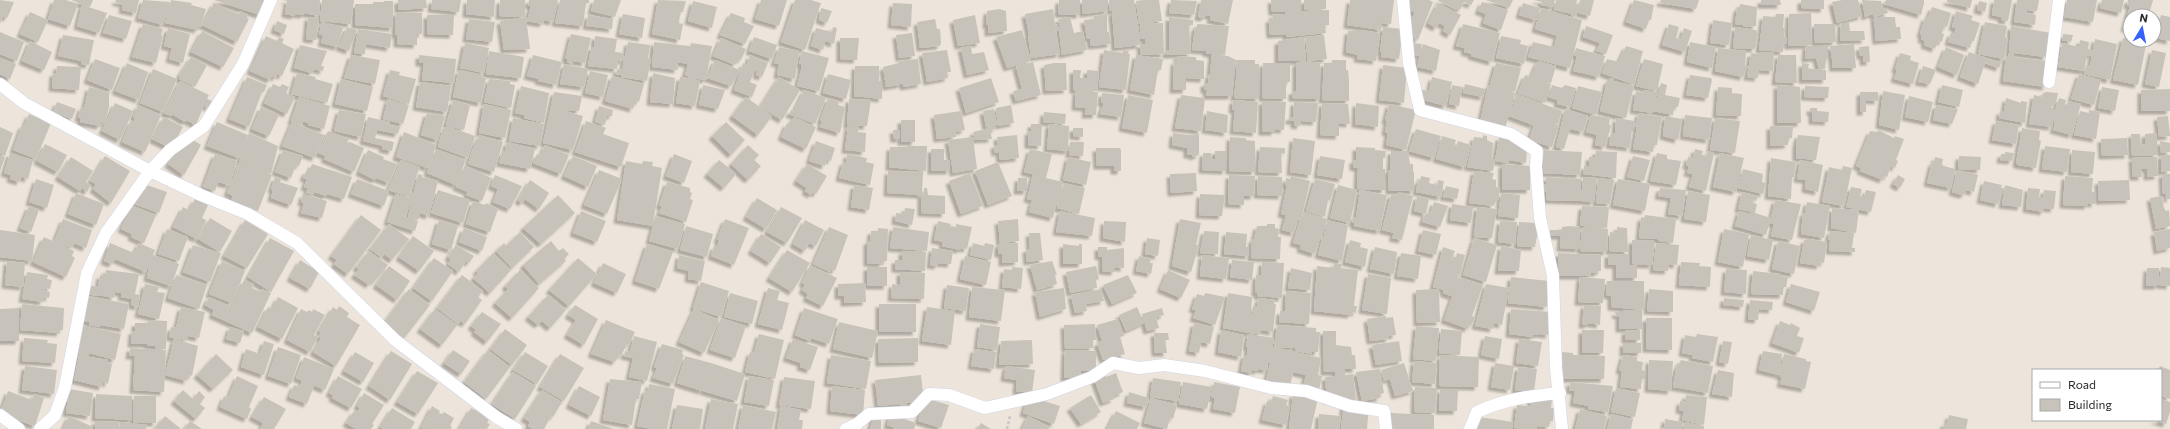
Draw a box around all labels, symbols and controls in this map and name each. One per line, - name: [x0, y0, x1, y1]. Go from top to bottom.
- north arrow: [2122, 8, 2162, 48]
- text: N: [2139, 11, 2149, 25]
- legend: [2032, 369, 2162, 421]
- text: Road: [2068, 377, 2096, 391]
- text: Building: [2068, 397, 2112, 411]

